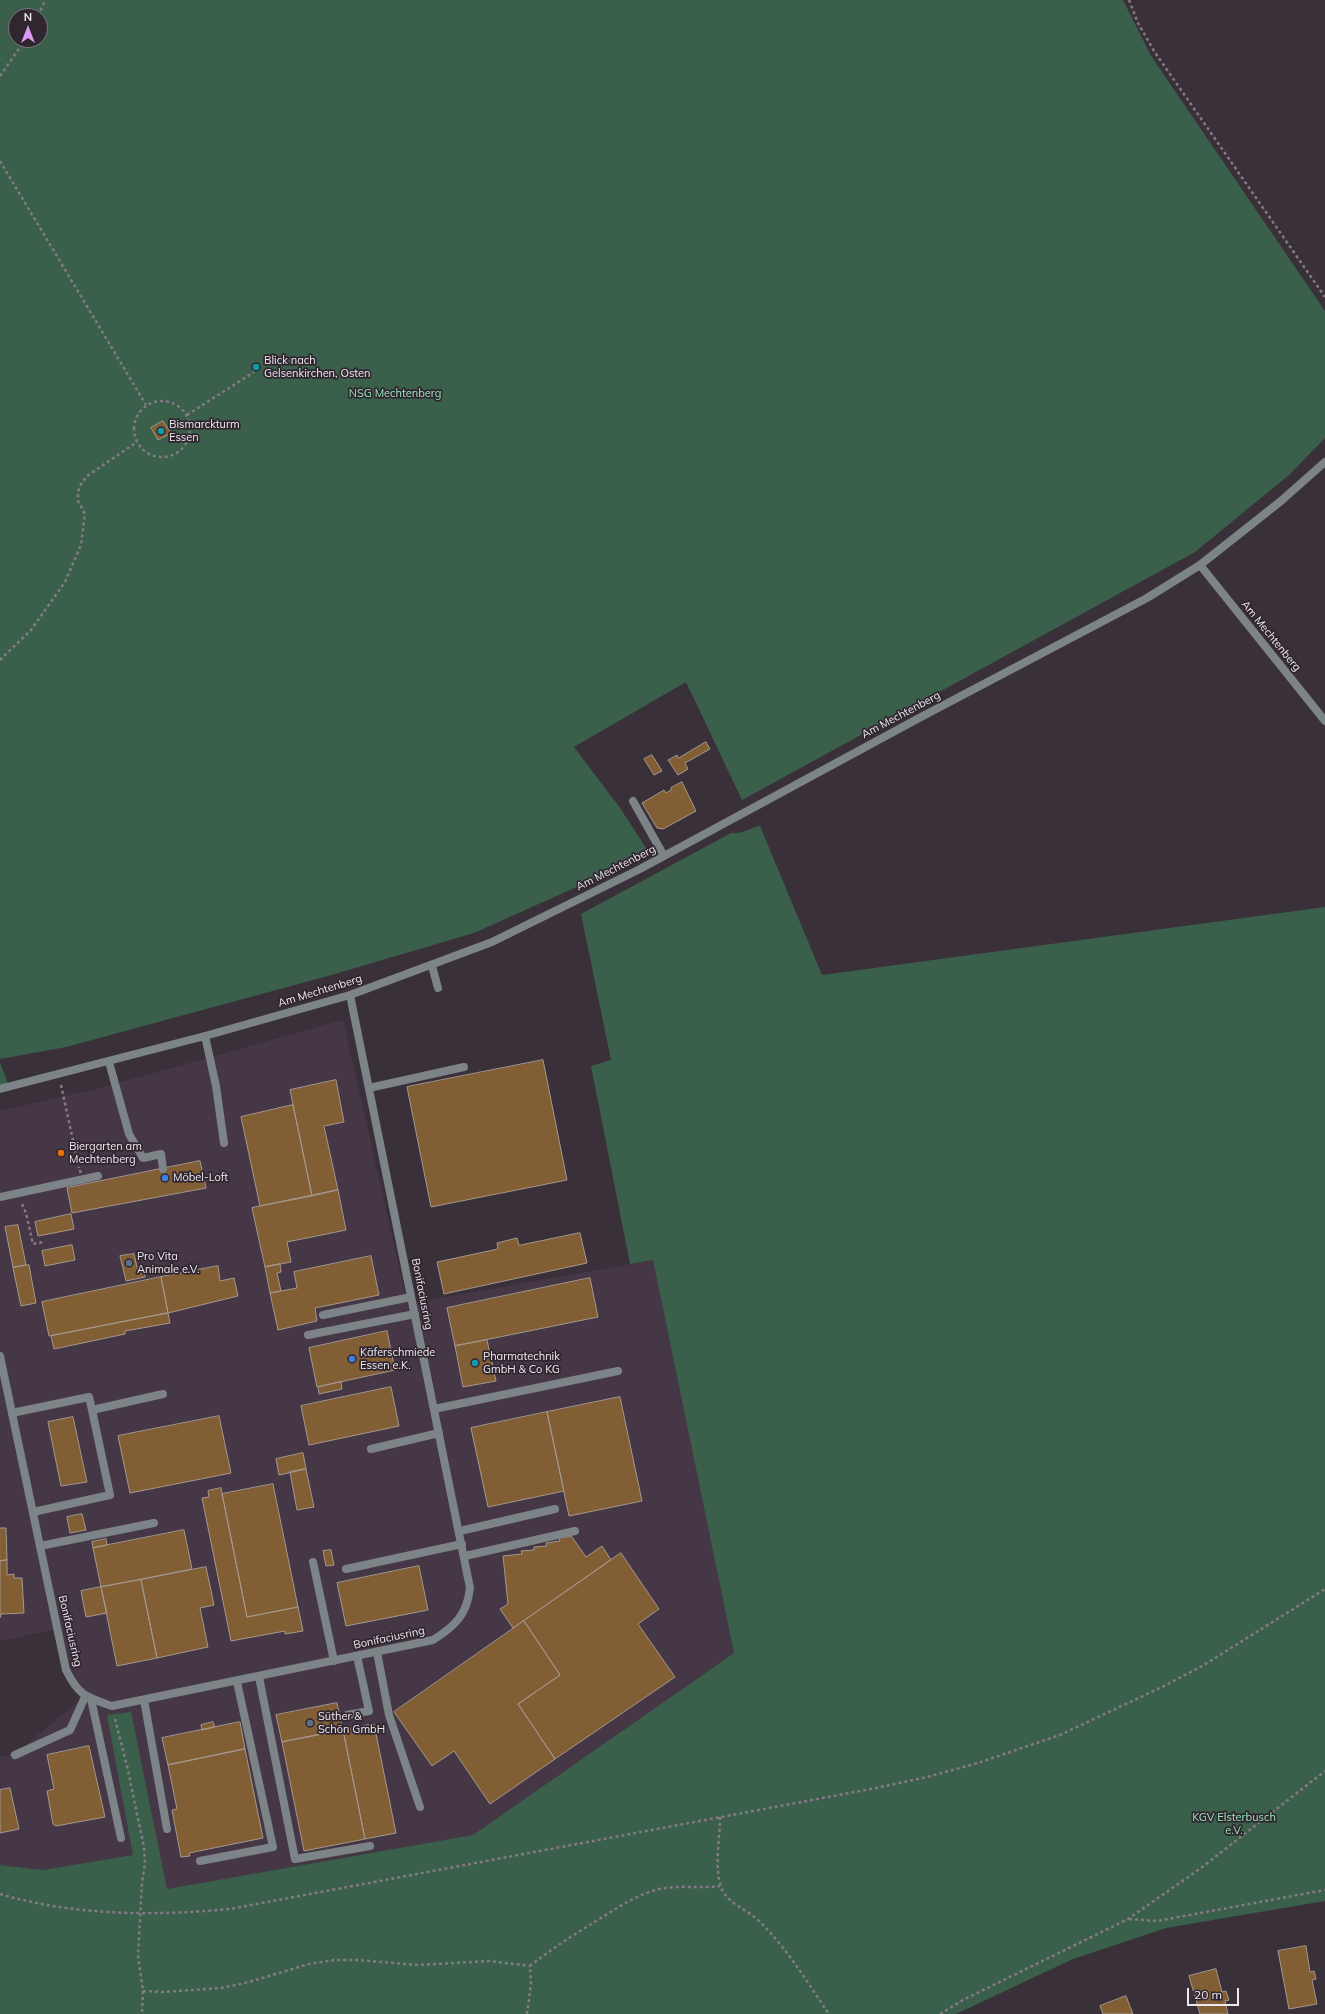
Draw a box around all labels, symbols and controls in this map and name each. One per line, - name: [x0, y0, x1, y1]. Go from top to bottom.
- north arrow: [8, 8, 48, 48]
- text: N: [24, 10, 32, 24]
- place label: Blick nach Gelsenkirchen, Osten: [264, 354, 371, 380]
- marker: Blick nach Gelsenkirchen, Osten: [251, 362, 261, 372]
- park label: NSG Mechtenberg: [349, 387, 441, 401]
- place label: Bismarckturm Essen: [169, 418, 240, 444]
- marker: Bismarckturm Essen: [156, 426, 166, 436]
- street label: Am Mechtenberg: [1238, 598, 1304, 674]
- street label: Am Mechtenberg: [859, 689, 943, 741]
- street label: Am Mechtenberg: [574, 842, 658, 894]
- street label: Am Mechtenberg: [276, 972, 364, 1010]
- place label: Biergarten am Mechtenberg: [69, 1140, 142, 1166]
- marker: Biergarten am Mechtenberg: [56, 1148, 66, 1158]
- place label: Möbel-Loft: [173, 1171, 228, 1185]
- marker: Möbel-Loft: [160, 1173, 170, 1183]
- place label: Pro Vita Animale e.V.: [137, 1250, 199, 1276]
- street label: Bonifaciusring: [409, 1257, 435, 1331]
- marker: Pro Vita Animale e.V.: [124, 1258, 134, 1268]
- place label: Käferschmiede Essen e.K.: [360, 1346, 435, 1372]
- place label: Pharmatechnik GmbH & Co KG: [483, 1350, 560, 1376]
- marker: Käferschmiede Essen e.K.: [347, 1354, 357, 1364]
- marker: Pharmatechnik GmbH & Co KG: [470, 1358, 480, 1368]
- street label: Bonifaciusring: [55, 1594, 85, 1668]
- street label: Bonifaciusring: [352, 1624, 426, 1652]
- place label: Süther & Schön GmbH: [318, 1710, 385, 1736]
- marker: Süther & Schön GmbH: [305, 1718, 315, 1728]
- park label: KGV Elsterbusch e.V.: [1192, 1811, 1276, 1837]
- scale bar: [1189, 1980, 1241, 2006]
- text: 20 m: [1194, 1987, 1222, 2002]

